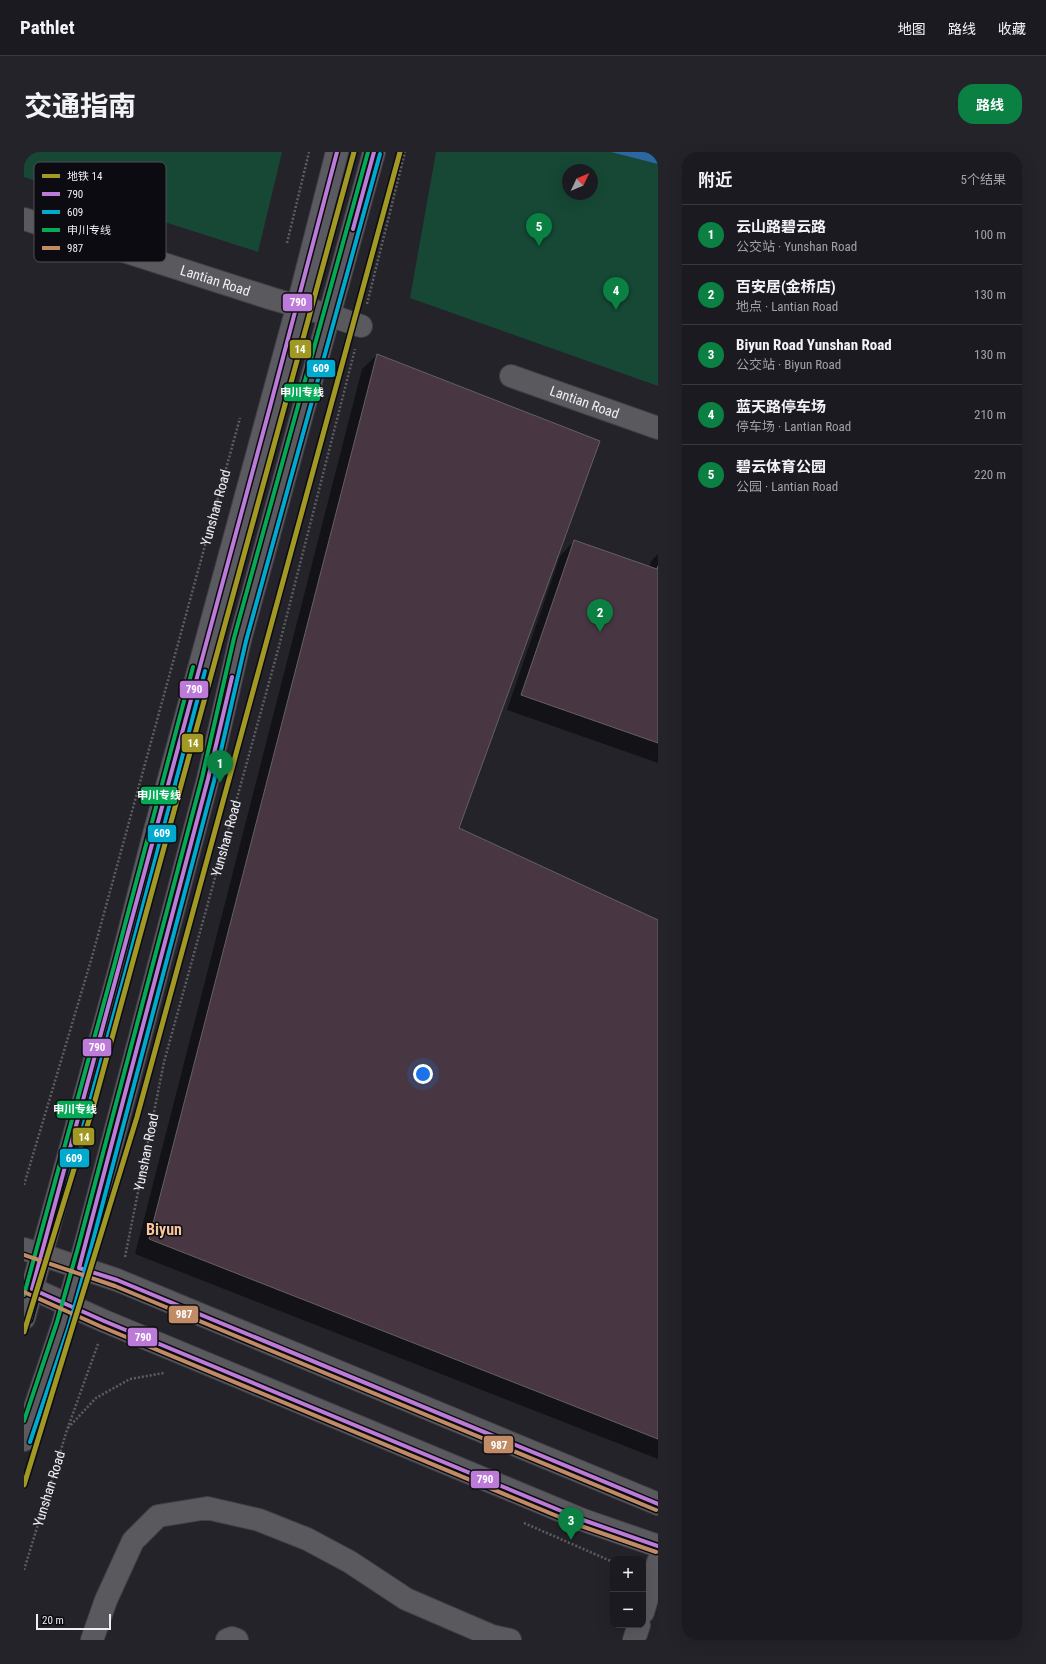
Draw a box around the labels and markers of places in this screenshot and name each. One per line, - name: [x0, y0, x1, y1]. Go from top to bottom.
- pin: 5: [526, 213, 552, 246]
- pin: 4: [603, 277, 629, 310]
- pin: 2: [587, 599, 613, 632]
- pin: 1: [207, 750, 233, 783]
- pin: 3: [558, 1507, 584, 1540]

